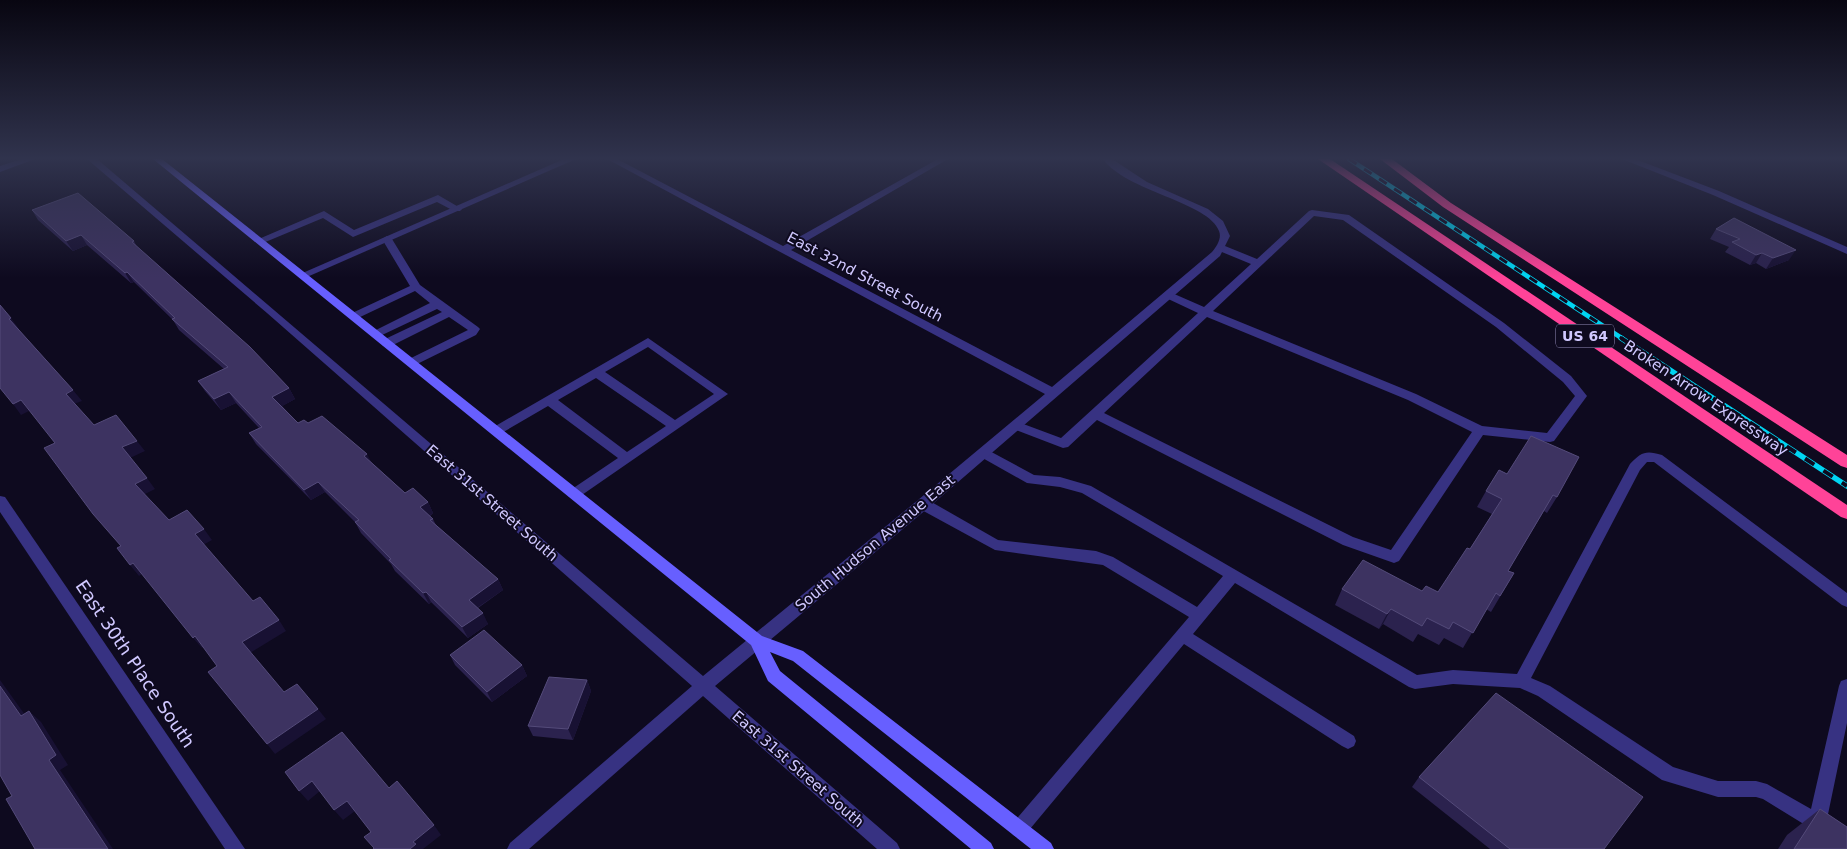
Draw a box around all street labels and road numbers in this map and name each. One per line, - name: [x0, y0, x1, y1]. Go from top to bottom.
- street label: East 32nd Street South: [784, 228, 946, 326]
- road number: US 64: [1556, 324, 1614, 348]
- street label: Broken Arrow Expressway: [1621, 336, 1792, 460]
- street label: East 31st Street South: [422, 441, 562, 565]
- street label: South Hudson Avenue East: [792, 471, 959, 615]
- street label: East 30th Place South: [71, 576, 199, 751]
- street label: East 31st Street South: [728, 707, 868, 831]

